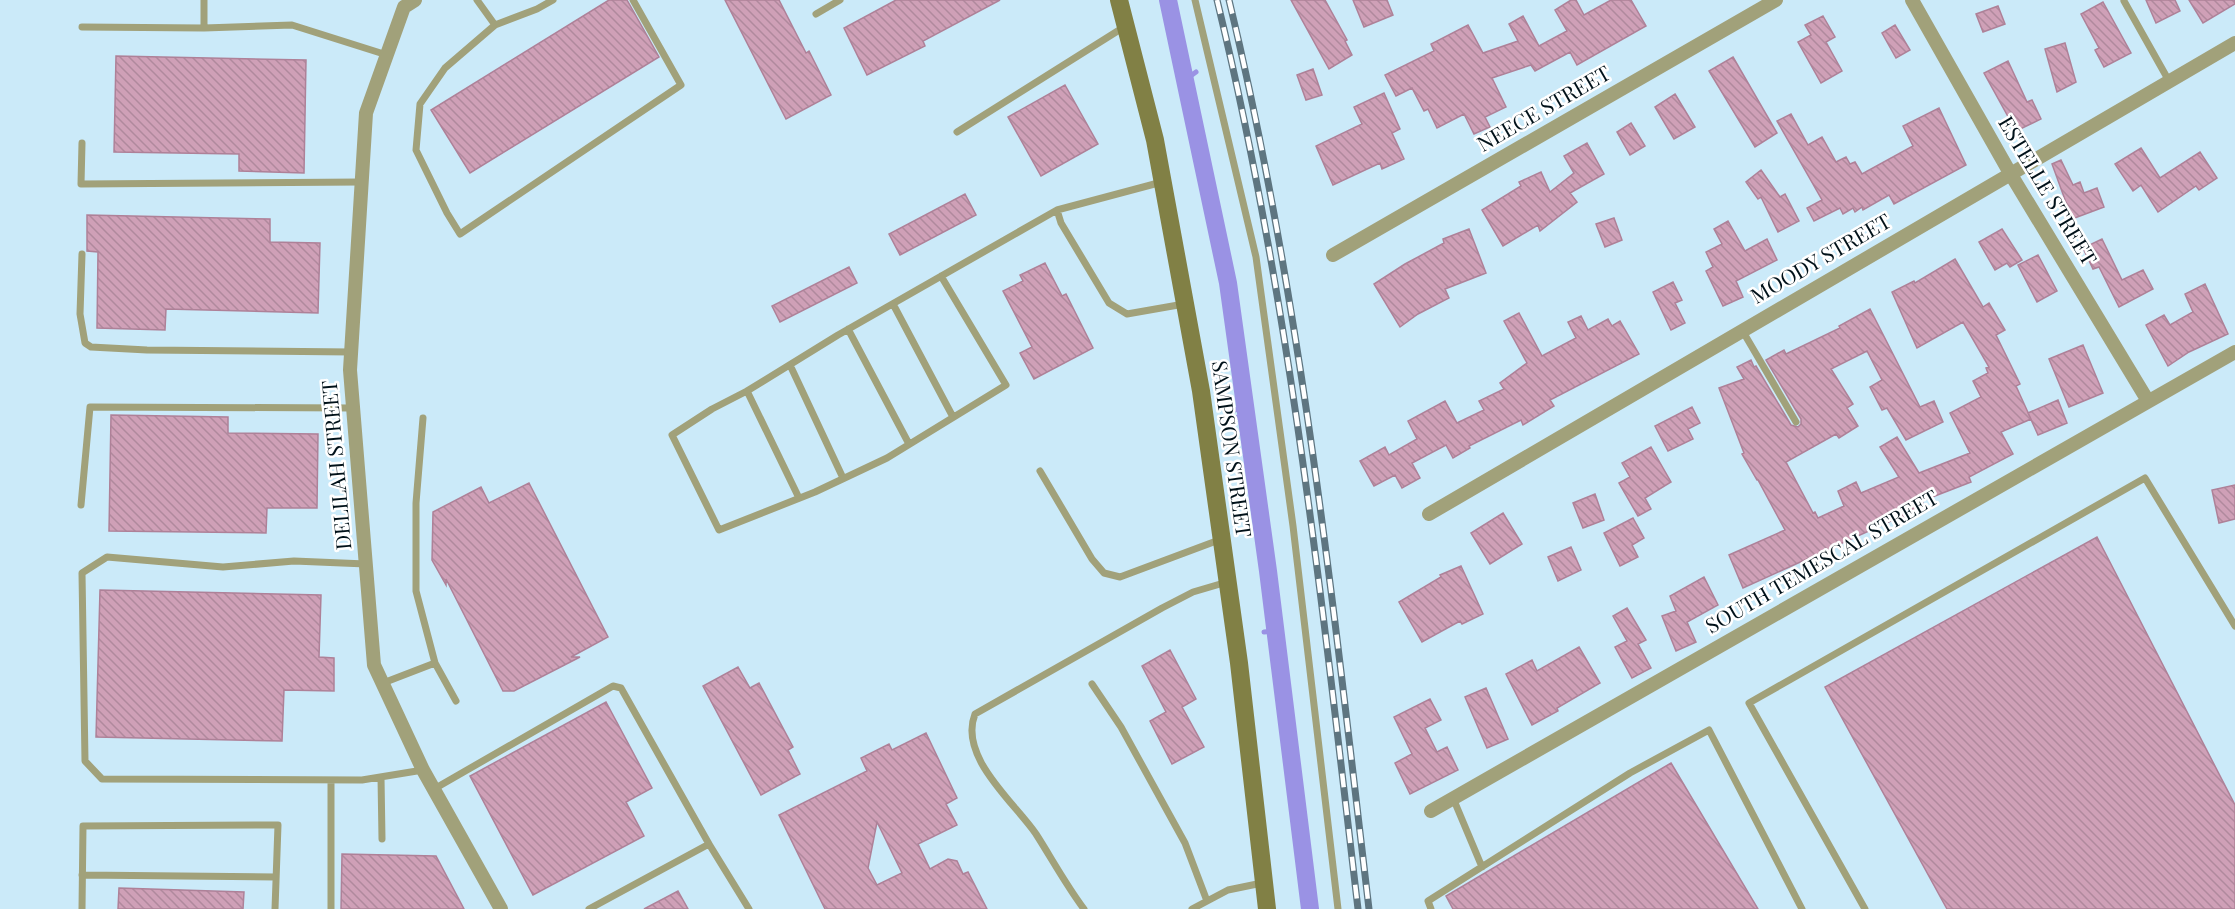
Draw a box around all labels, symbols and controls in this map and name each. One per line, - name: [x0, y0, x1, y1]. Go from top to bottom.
- street label: NEECE STREET: [1471, 58, 1615, 157]
- street label: ESTELLE STREET: [1993, 110, 2104, 270]
- street label: MOODY STREET: [1745, 206, 1895, 309]
- street label: SAMPSON STREET: [1207, 359, 1259, 539]
- street label: DELILAH STREET: [314, 379, 356, 551]
- street label: SOUTH TEMESCAL STREET: [1699, 482, 1943, 639]

